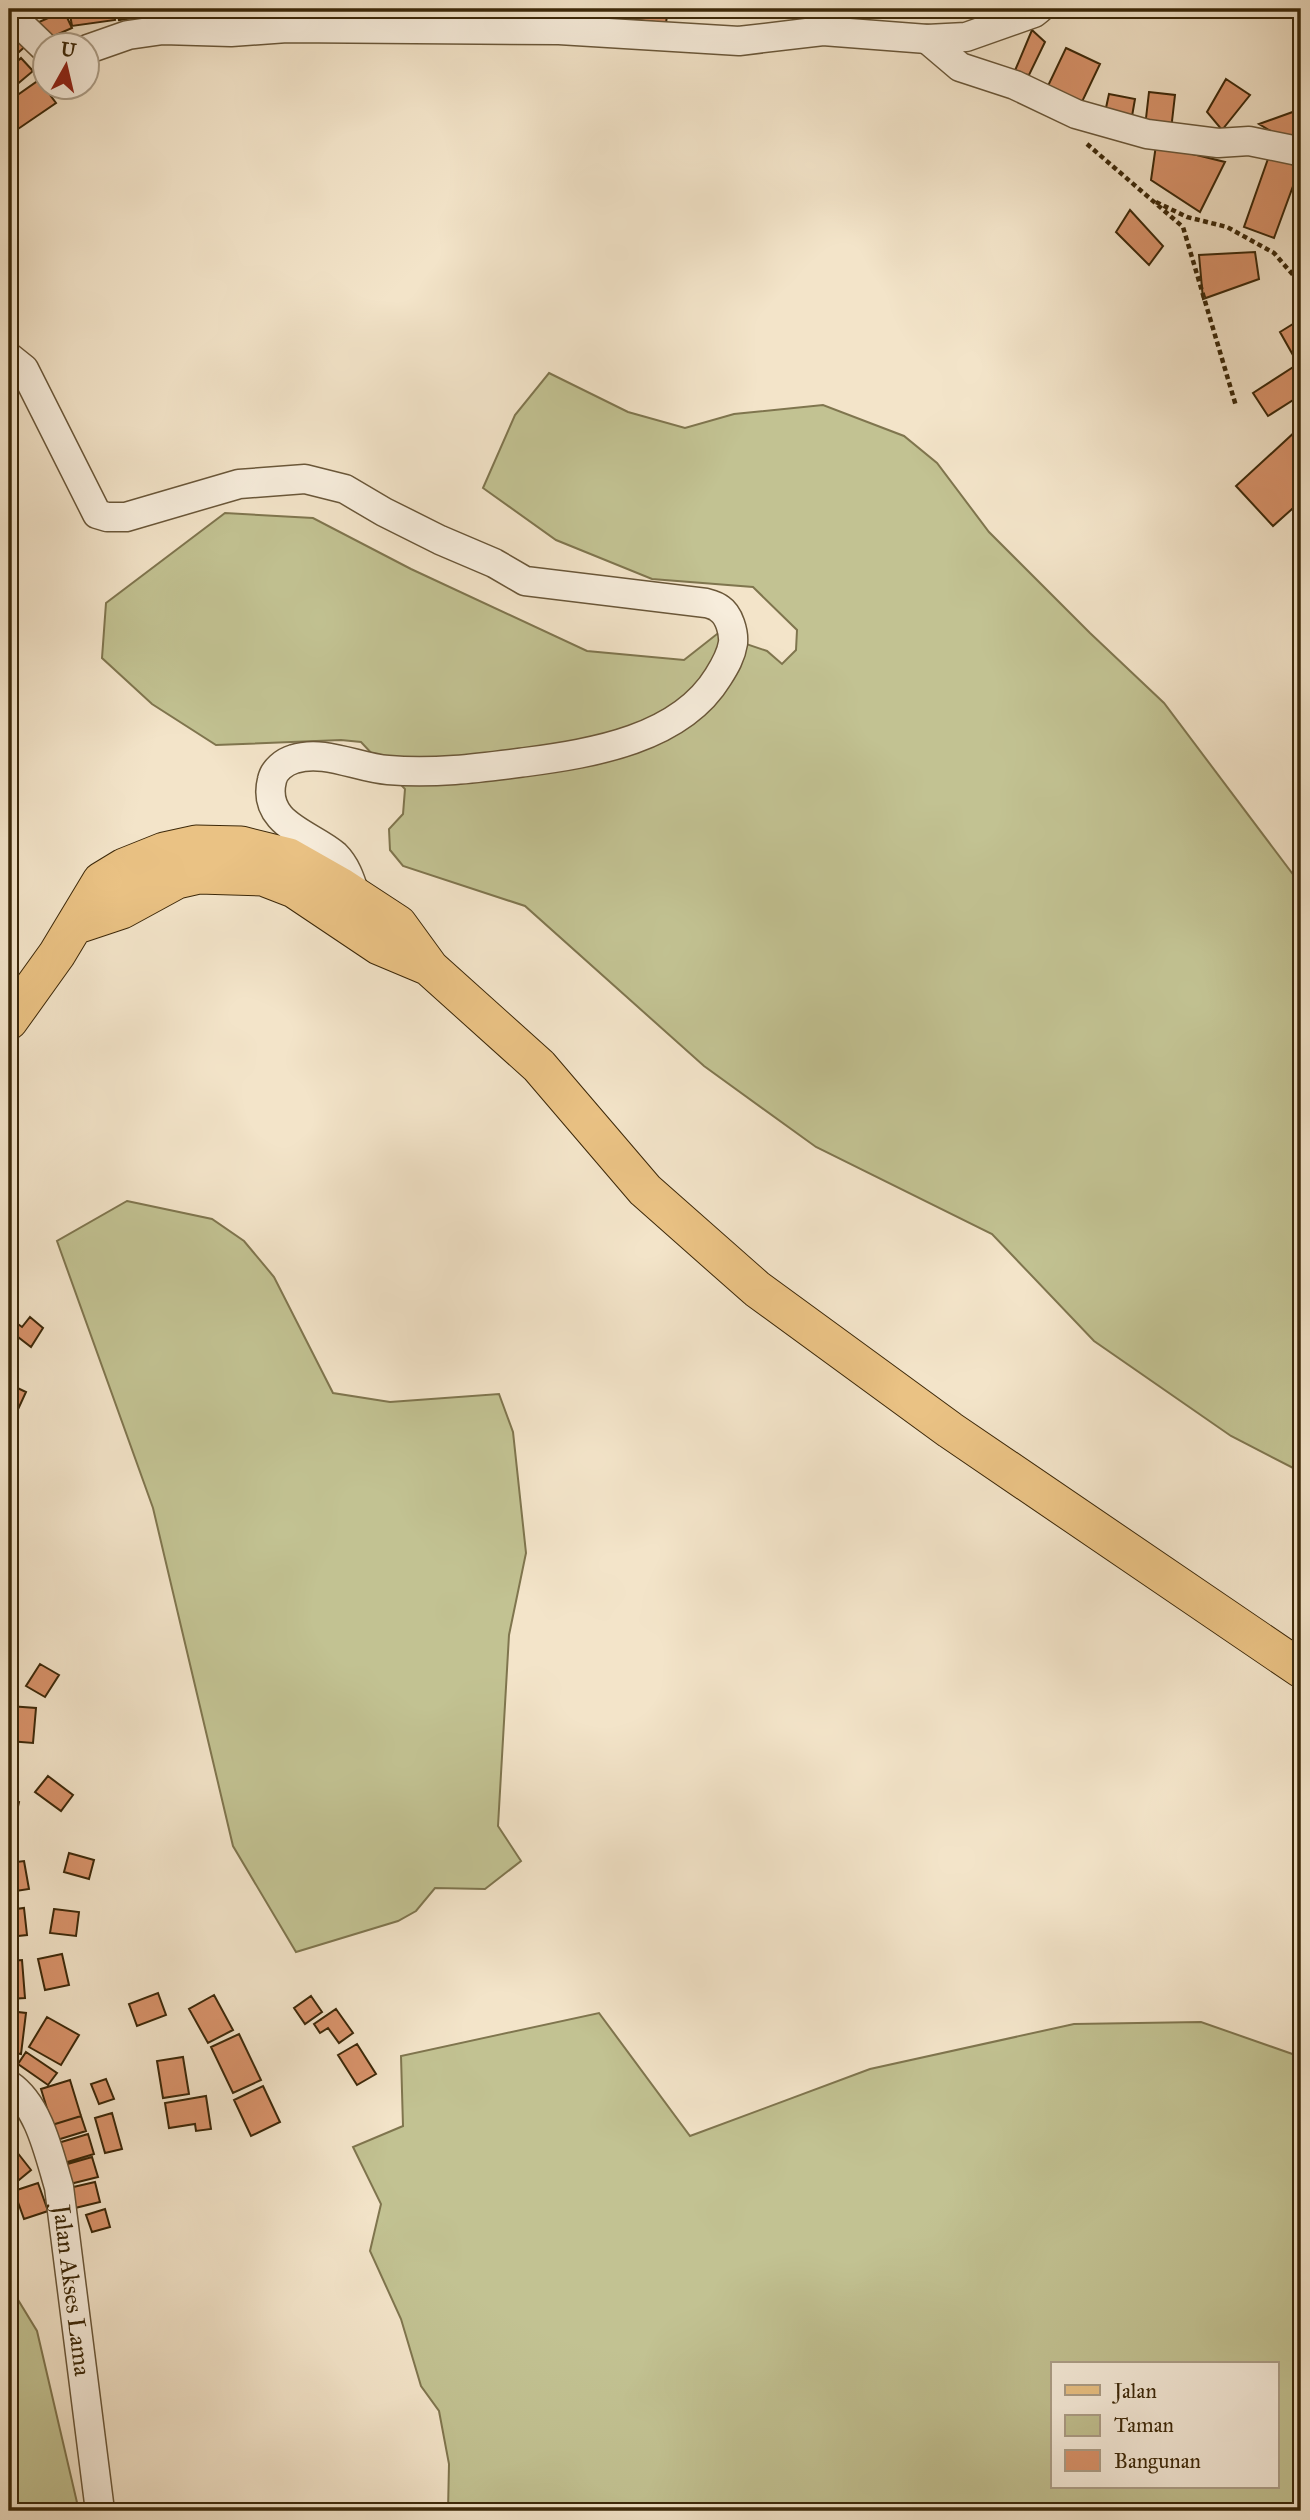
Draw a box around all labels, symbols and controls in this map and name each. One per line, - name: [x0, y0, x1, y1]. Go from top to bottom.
- north arrow: [32, 32, 102, 102]
- text: U: [59, 37, 78, 62]
- street label: Jalan Akses Lama: [46, 2200, 98, 2379]
- legend: [1051, 2362, 1278, 2488]
- text: Jalan: [1112, 2378, 1157, 2404]
- text: Taman: [1114, 2412, 1174, 2438]
- text: Bangunan: [1114, 2448, 1201, 2474]

